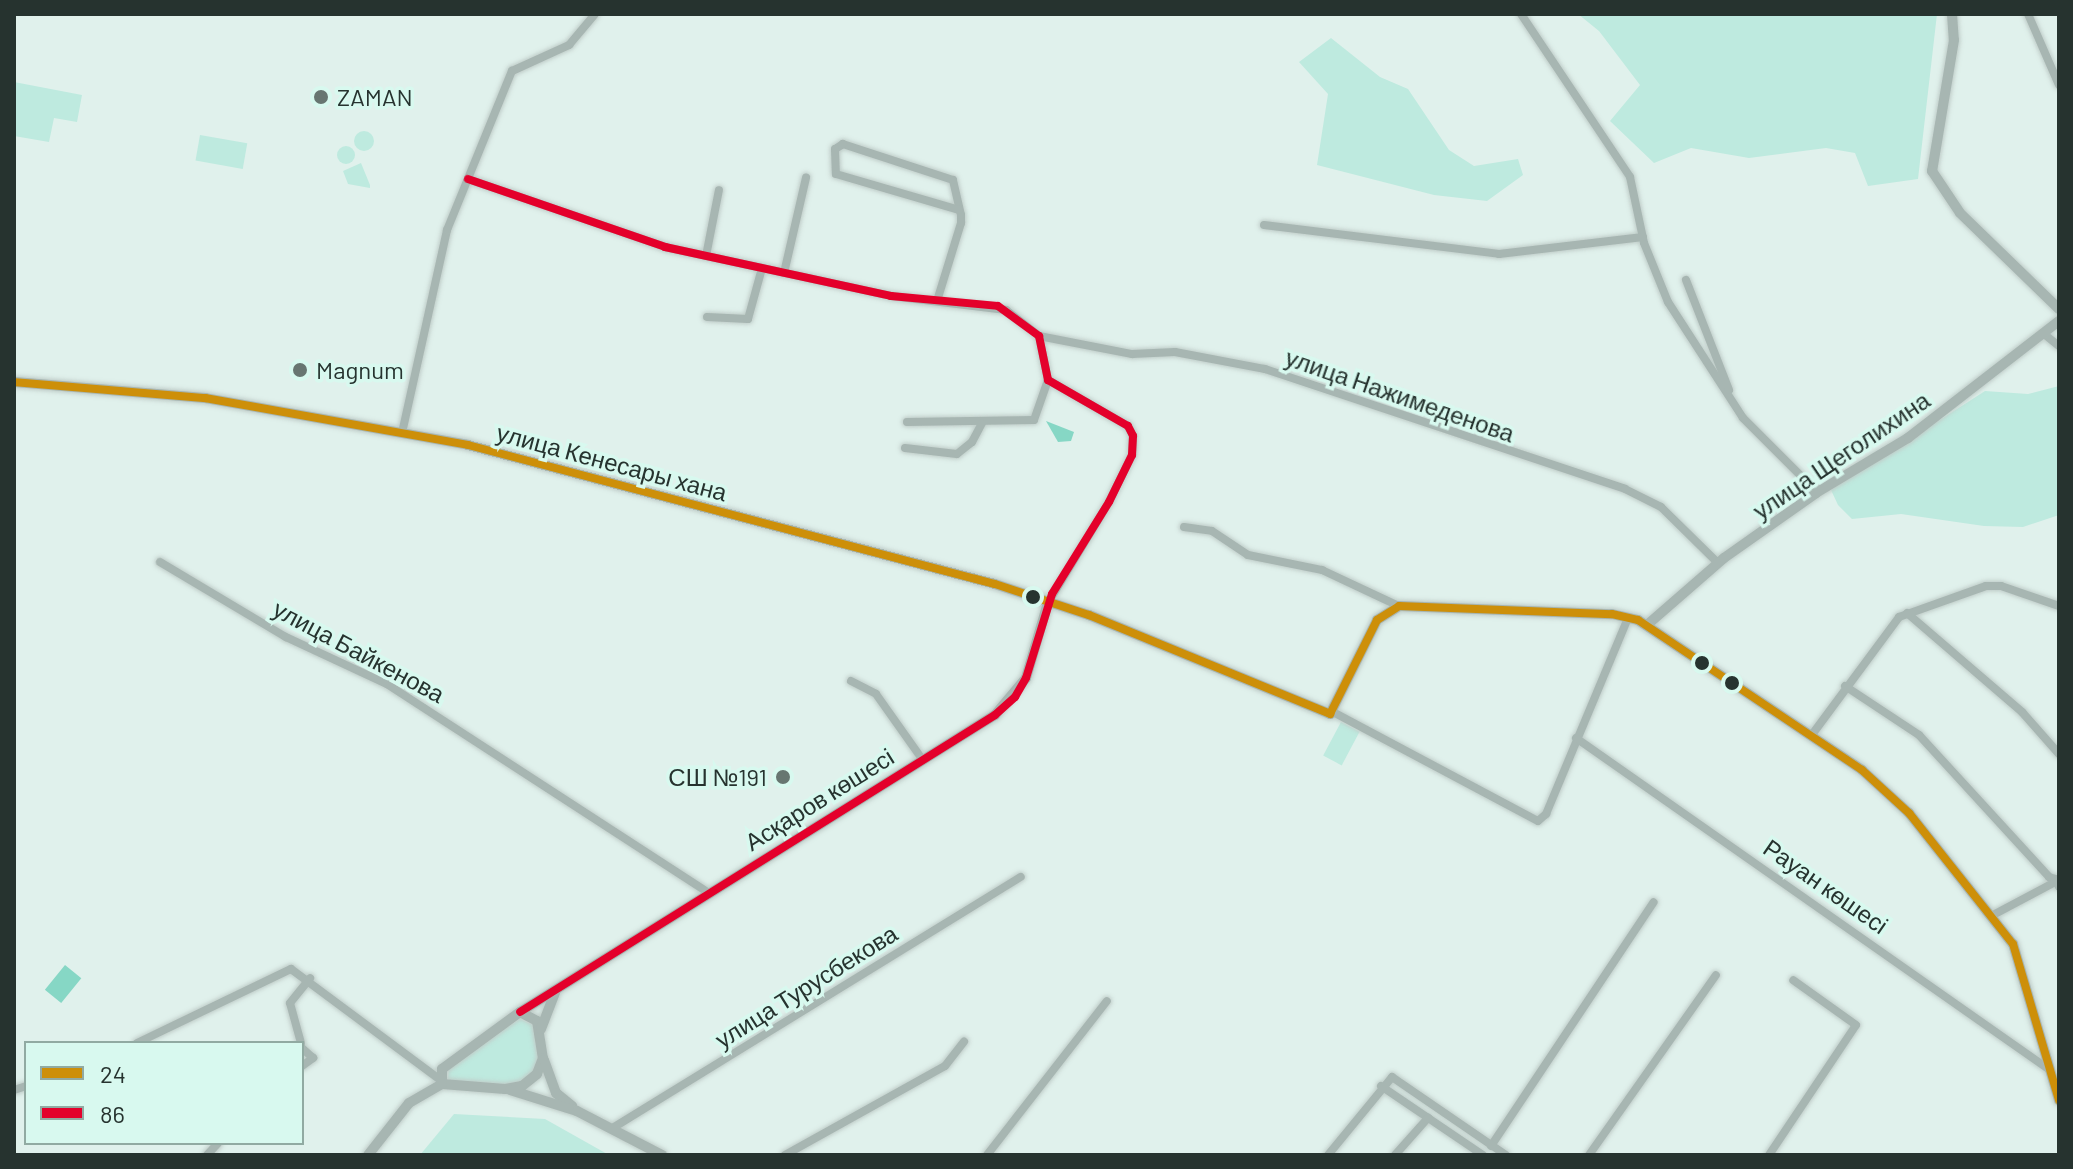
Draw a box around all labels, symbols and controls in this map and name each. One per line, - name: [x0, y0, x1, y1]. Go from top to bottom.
- place label: ZAMAN: [337, 83, 413, 111]
- marker: ZAMAN: [312, 88, 330, 106]
- street label: улица Нажимеденова: [1282, 342, 1518, 448]
- place label: Magnum: [316, 356, 404, 384]
- marker: Magnum: [291, 361, 309, 379]
- street label: улица Щеголихина: [1747, 385, 1935, 525]
- street label: улица Кенесары хана: [494, 417, 730, 507]
- unlabelled marker: [1025, 589, 1041, 605]
- street label: улица Байкенова: [268, 594, 450, 708]
- unlabelled marker: [1694, 655, 1710, 671]
- unlabelled marker: [1724, 675, 1740, 691]
- street label: Асқаров көшесі: [739, 742, 899, 856]
- place label: СШ №191: [668, 763, 767, 791]
- marker: СШ №191: [774, 768, 792, 786]
- street label: Рауан көшесі: [1758, 833, 1894, 939]
- street label: улица Турусбекова: [710, 918, 902, 1054]
- legend: [24, 1041, 304, 1145]
- text: 24: [100, 1059, 126, 1088]
- text: 86: [100, 1099, 125, 1128]

